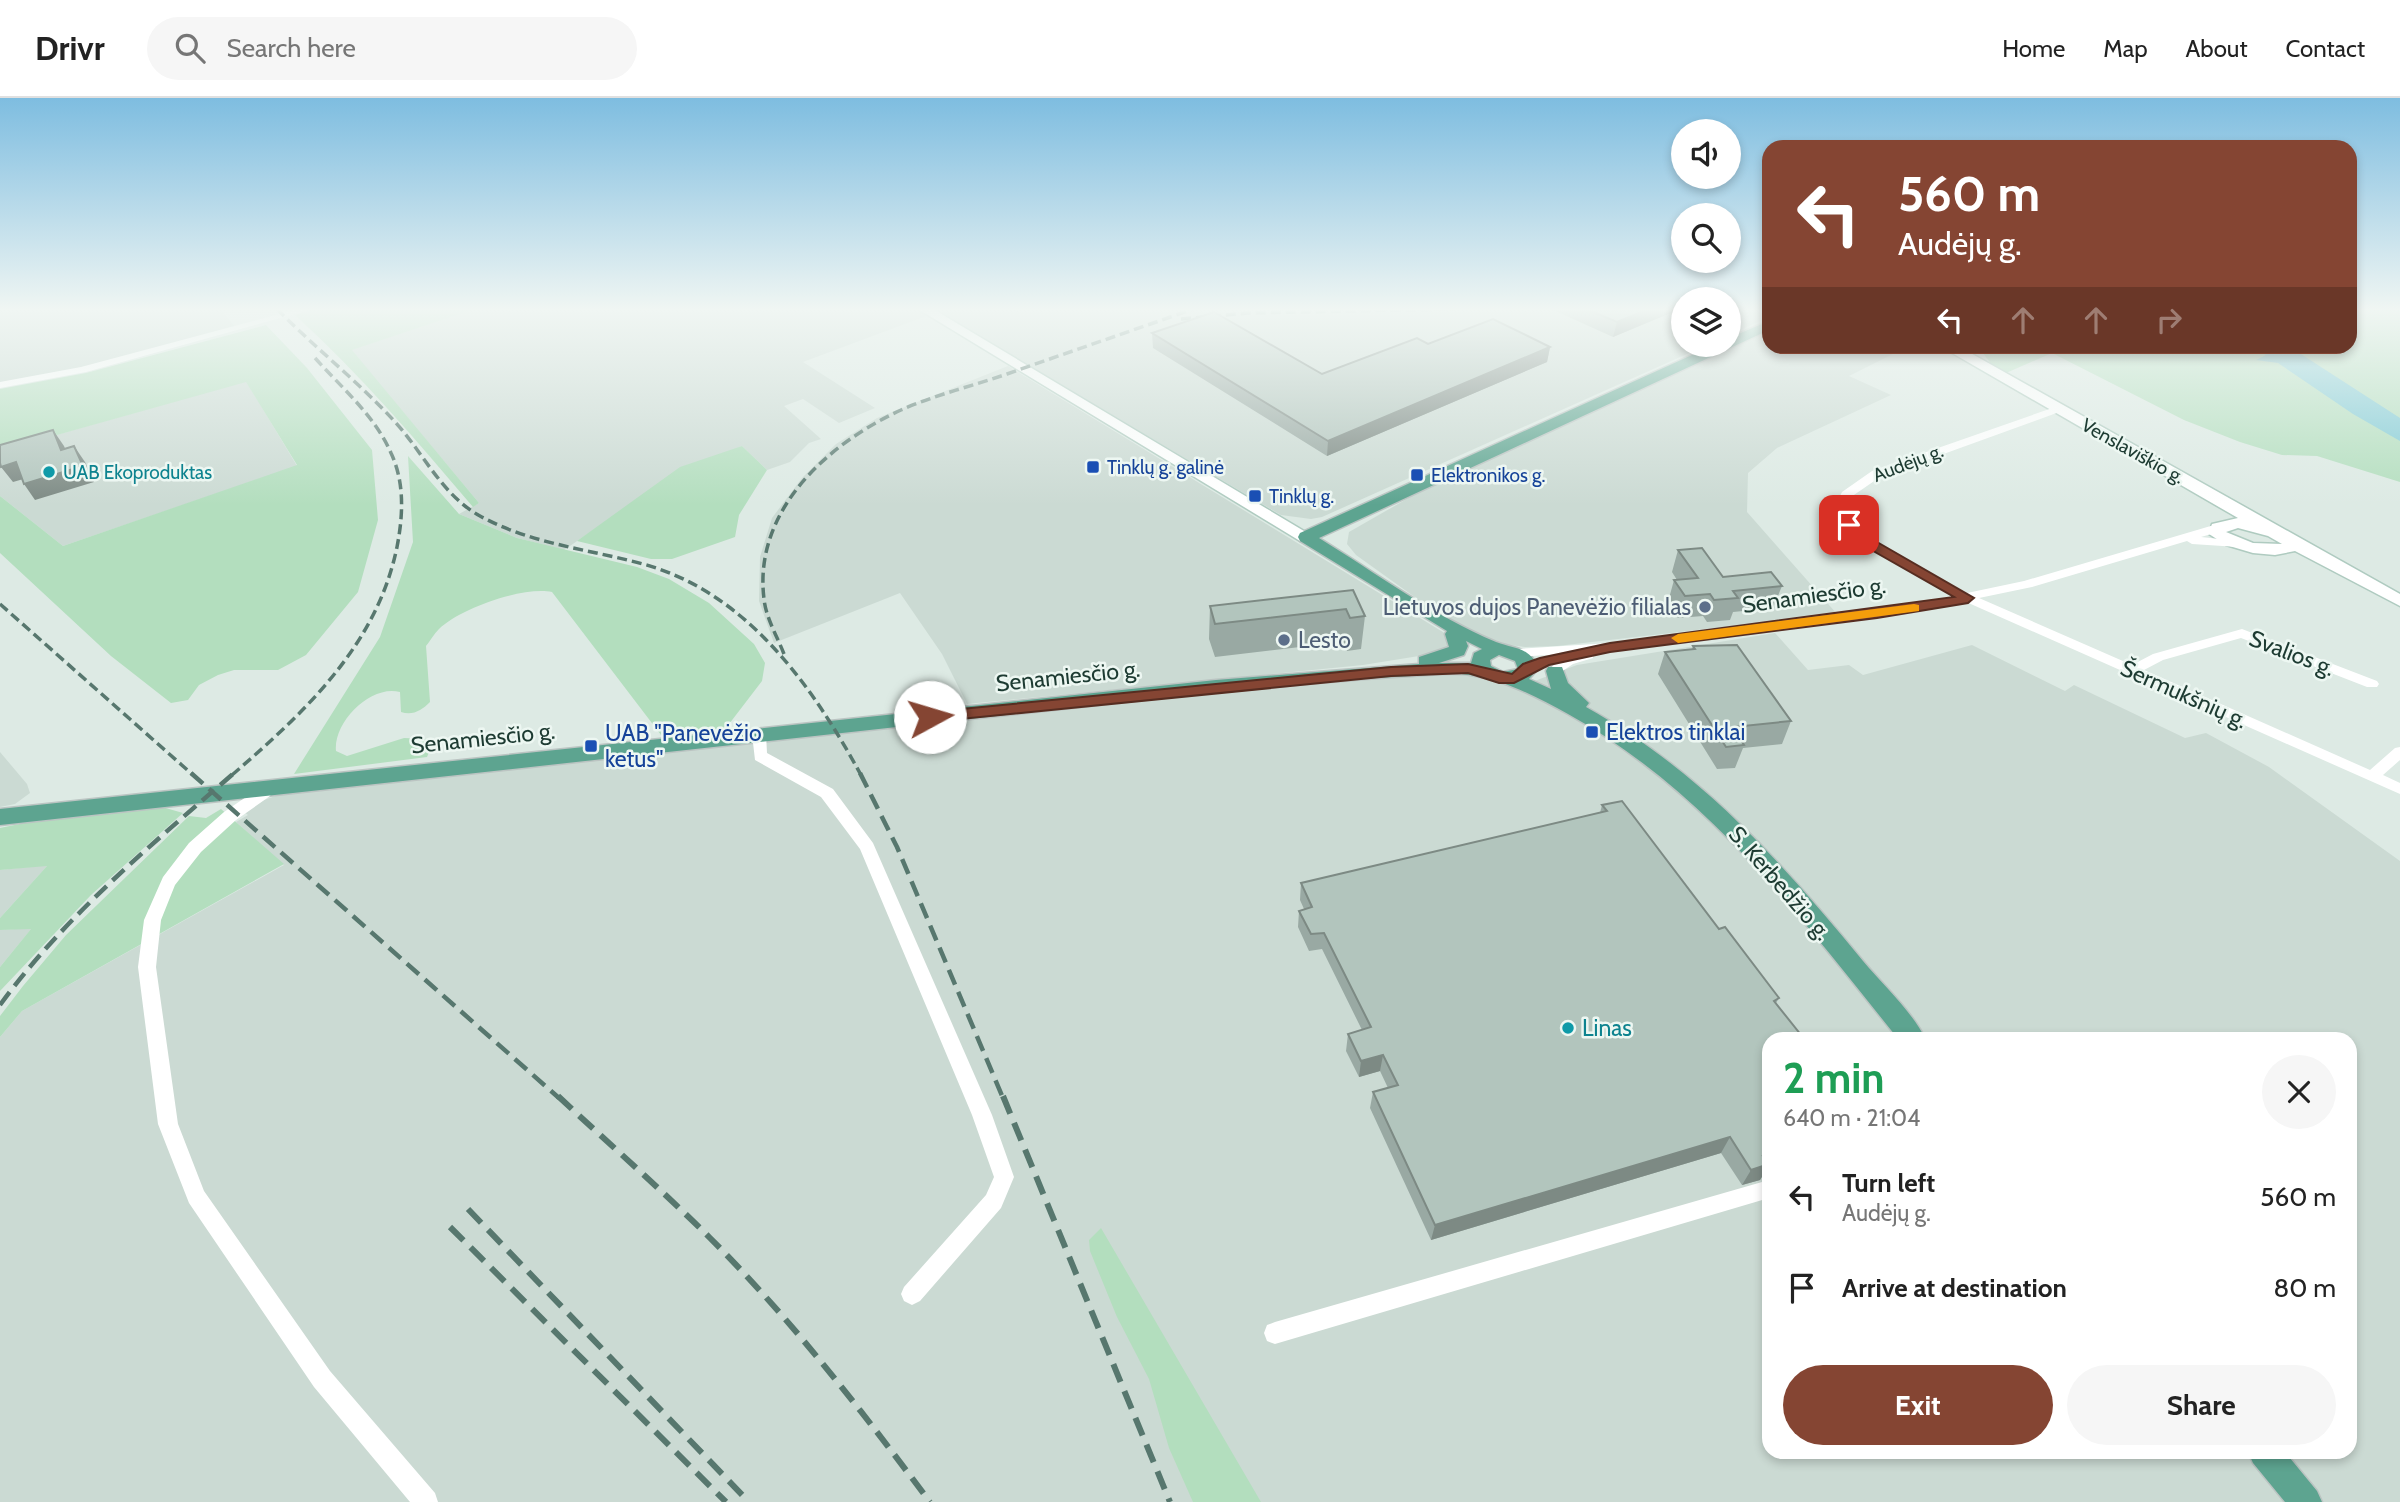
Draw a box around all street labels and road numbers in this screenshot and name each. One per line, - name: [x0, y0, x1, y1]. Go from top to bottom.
- street label: Venslaviškio g.: [2078, 413, 2188, 489]
- street label: Audėjų g.: [1870, 439, 1946, 487]
- street label: Senamiesčio g.: [1740, 571, 1888, 619]
- street label: Svalios g.: [2245, 624, 2339, 682]
- street label: Šermukšnių g.: [2116, 653, 2252, 734]
- street label: Senamiesčio g.: [995, 655, 1141, 697]
- street label: Senamiesčio g.: [410, 717, 556, 759]
- street label: S. Kerbedžio g.: [1723, 820, 1837, 946]

